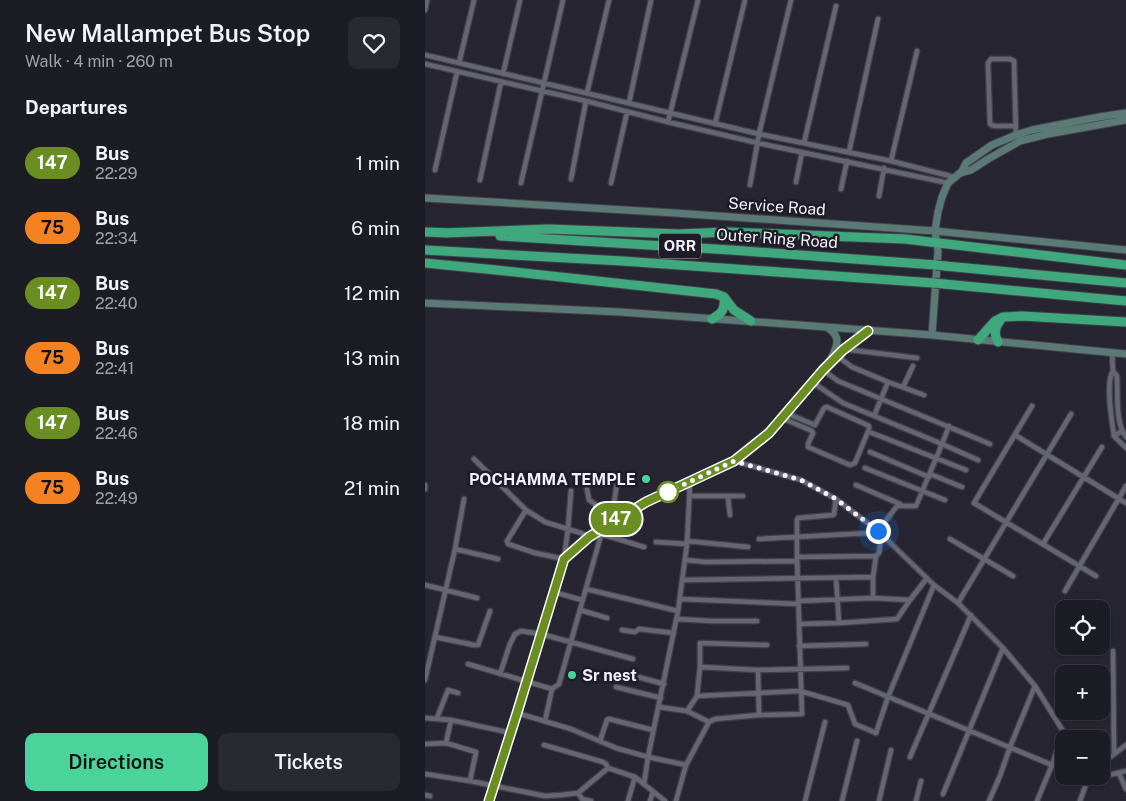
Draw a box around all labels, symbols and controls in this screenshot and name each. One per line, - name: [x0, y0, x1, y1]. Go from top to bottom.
- button: heart: [348, 17, 400, 69]
- text: New Mallampet Bus Stop: [25, 19, 310, 47]
- text: Walk · 4 min · 260 m: [25, 52, 173, 71]
- text: Departures: [25, 96, 128, 118]
- text: Bus: [95, 142, 129, 164]
- text: 147: [37, 152, 68, 173]
- text: 1 min: [355, 152, 400, 174]
- text: 22:29: [95, 164, 138, 183]
- street label: Service Road: [728, 194, 826, 219]
- text: Bus: [95, 207, 129, 229]
- text: 75: [41, 217, 64, 238]
- text: 6 min: [351, 217, 400, 239]
- street label: Outer Ring Road: [715, 225, 838, 252]
- text: 22:34: [95, 229, 138, 248]
- road number: ORR: [659, 234, 701, 258]
- text: Bus: [95, 272, 129, 294]
- text: 147: [37, 282, 68, 303]
- text: 12 min: [344, 282, 400, 304]
- text: 22:40: [95, 294, 137, 313]
- text: Bus: [95, 337, 129, 359]
- text: 75: [41, 347, 64, 368]
- text: 13 min: [343, 347, 400, 369]
- text: 22:41: [95, 359, 134, 378]
- text: Bus: [95, 402, 129, 424]
- text: 147: [37, 412, 68, 433]
- text: 18 min: [343, 412, 400, 434]
- text: 22:46: [95, 424, 138, 443]
- text: Bus: [95, 467, 129, 489]
- place label: POCHAMMA TEMPLE: [469, 470, 636, 489]
- marker: POCHAMMA TEMPLE: [640, 473, 652, 485]
- text: 75: [41, 477, 64, 498]
- text: 21 min: [344, 477, 400, 499]
- unlabelled marker: [657, 481, 679, 503]
- text: 22:49: [95, 489, 138, 508]
- line badge: 147: [587, 503, 645, 535]
- text: 147: [601, 508, 631, 529]
- your location: [866, 519, 891, 544]
- map controls: [1055, 600, 1110, 785]
- button: locate: [1055, 600, 1110, 655]
- button: +: [1055, 665, 1110, 720]
- place label: Sr nest: [582, 666, 637, 685]
- marker: Sr nest: [566, 669, 578, 681]
- button: −: [1055, 730, 1110, 785]
- button: Directions: [25, 733, 208, 791]
- button: Tickets: [218, 733, 400, 791]

